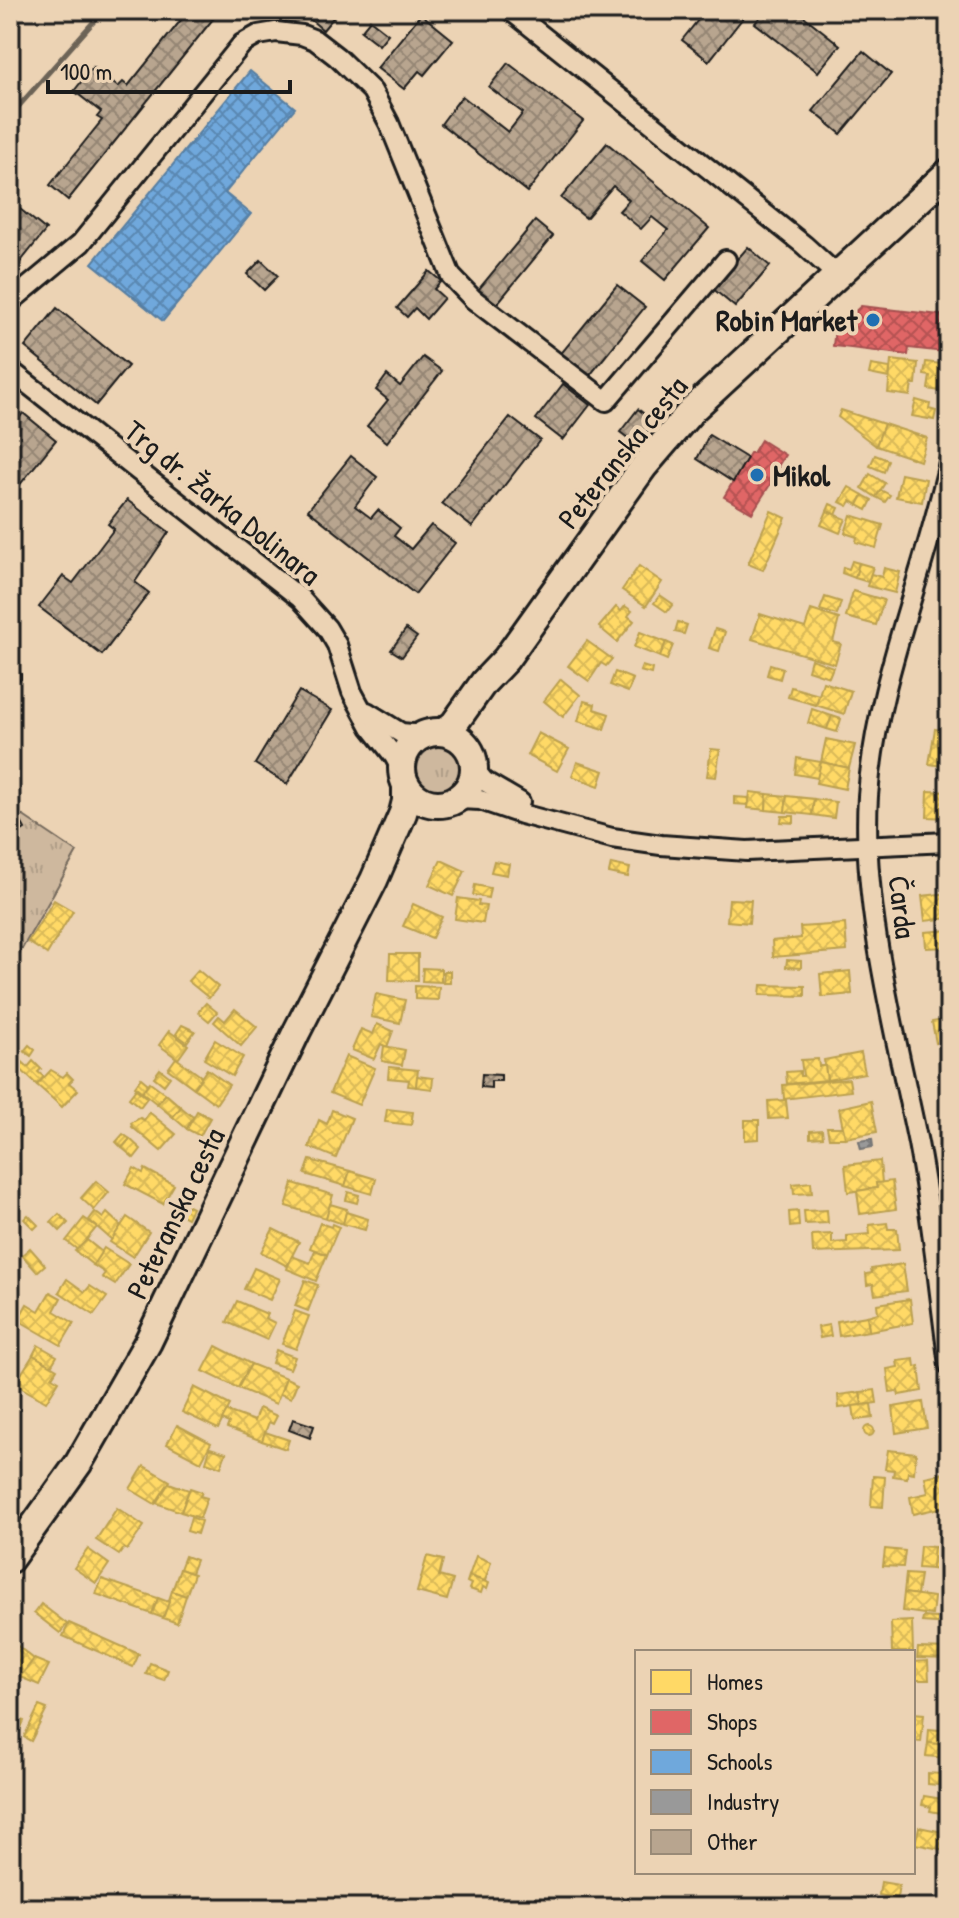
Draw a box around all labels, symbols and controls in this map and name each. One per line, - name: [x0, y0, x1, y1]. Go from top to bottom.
- scale bar: [48, 44, 290, 94]
- text: 100 m: [60, 55, 112, 87]
- place label: Robin Market: [716, 300, 859, 340]
- marker: Robin Market: [864, 311, 882, 329]
- street label: Peteranska cesta: [548, 367, 696, 537]
- street label: Trg dr. Žarka Dolinara: [116, 410, 330, 594]
- place label: Mikol: [773, 455, 831, 495]
- marker: Mikol: [748, 466, 766, 484]
- street label: Čarda: [879, 873, 927, 941]
- street label: Peteranska cesta: [116, 1121, 234, 1305]
- legend: [635, 1650, 915, 1874]
- text: Homes: [707, 1665, 763, 1697]
- text: Shops: [707, 1705, 757, 1737]
- text: Schools: [707, 1745, 772, 1777]
- text: Industry: [707, 1785, 779, 1817]
- text: Other: [707, 1825, 757, 1857]

